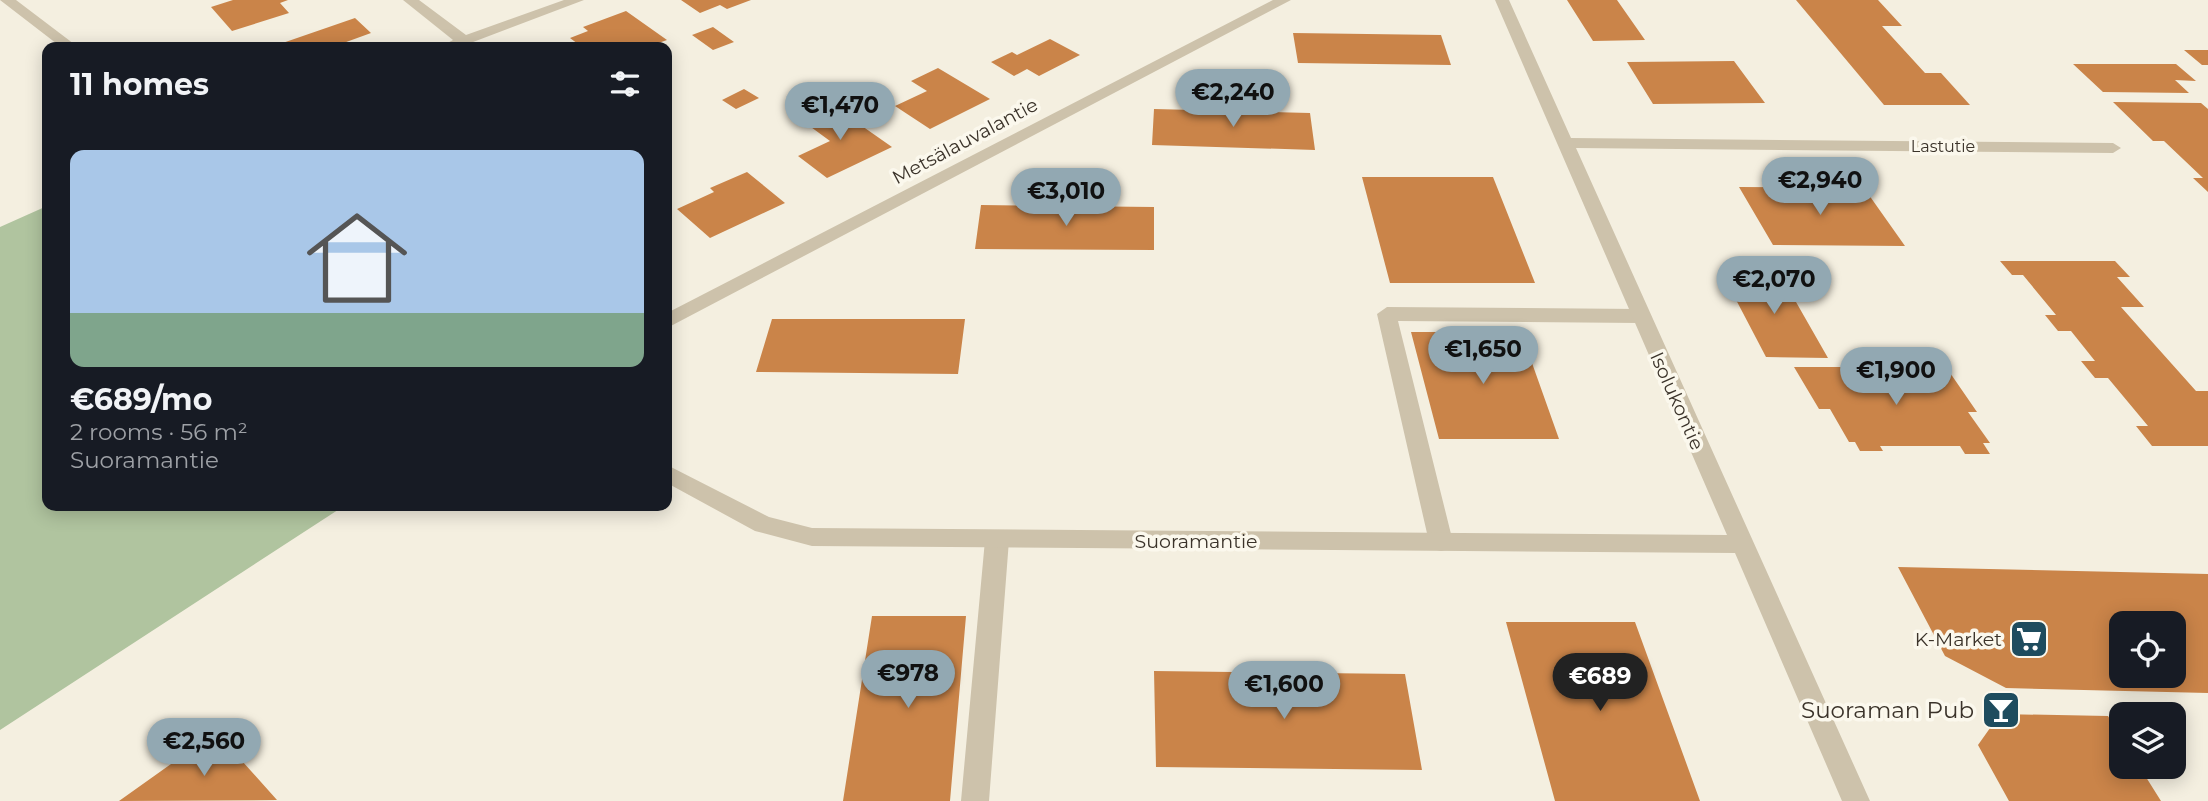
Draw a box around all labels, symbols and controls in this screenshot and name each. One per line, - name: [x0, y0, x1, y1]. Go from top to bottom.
- icon: filters: [606, 65, 644, 103]
- text: 11 homes: [70, 66, 209, 103]
- pin: €2,240: [1176, 69, 1290, 129]
- text: €2,240: [1191, 78, 1275, 106]
- pin: €1,470: [783, 82, 897, 142]
- text: €1,470: [801, 91, 879, 119]
- street label: Metsälauvalantie: [888, 93, 1042, 189]
- street label: Lastutie: [1911, 137, 1975, 156]
- pin: €2,940: [1763, 158, 1877, 217]
- text: €2,940: [1778, 166, 1862, 194]
- pin: €3,010: [1009, 168, 1123, 228]
- text: €3,010: [1027, 177, 1105, 205]
- icon: home: [294, 195, 420, 321]
- pin: €2,070: [1717, 256, 1831, 316]
- text: €2,070: [1732, 265, 1816, 293]
- pin: €1,650: [1426, 326, 1540, 386]
- text: €1,650: [1444, 335, 1522, 363]
- street label: Isolukontie: [1645, 348, 1709, 454]
- pin: €1,900: [1839, 348, 1953, 407]
- text: €1,900: [1856, 356, 1936, 384]
- text: €689/mo: [70, 381, 212, 418]
- text: 2 rooms · 56 m²: [70, 418, 248, 446]
- text: Suoramantie: [70, 446, 219, 474]
- street label: Suoramantie: [1135, 530, 1257, 553]
- map controls: [2109, 611, 2186, 779]
- button: locate: [2109, 611, 2186, 688]
- supermarket icon: K-Market: [2008, 618, 2050, 660]
- place label: K-Market: [1915, 628, 2002, 651]
- pin: €978: [867, 650, 949, 710]
- pin: €689: [1559, 654, 1641, 713]
- text: €978: [877, 659, 939, 687]
- pin: €1,600: [1227, 662, 1341, 721]
- text: €689: [1569, 662, 1631, 690]
- text: €1,600: [1244, 670, 1324, 698]
- bar icon: Suoraman Pub: [1980, 689, 2022, 731]
- place label: Suoraman Pub: [1801, 696, 1974, 724]
- button: layers: [2109, 702, 2186, 779]
- pin: €2,560: [147, 718, 261, 778]
- text: €2,560: [163, 727, 245, 755]

